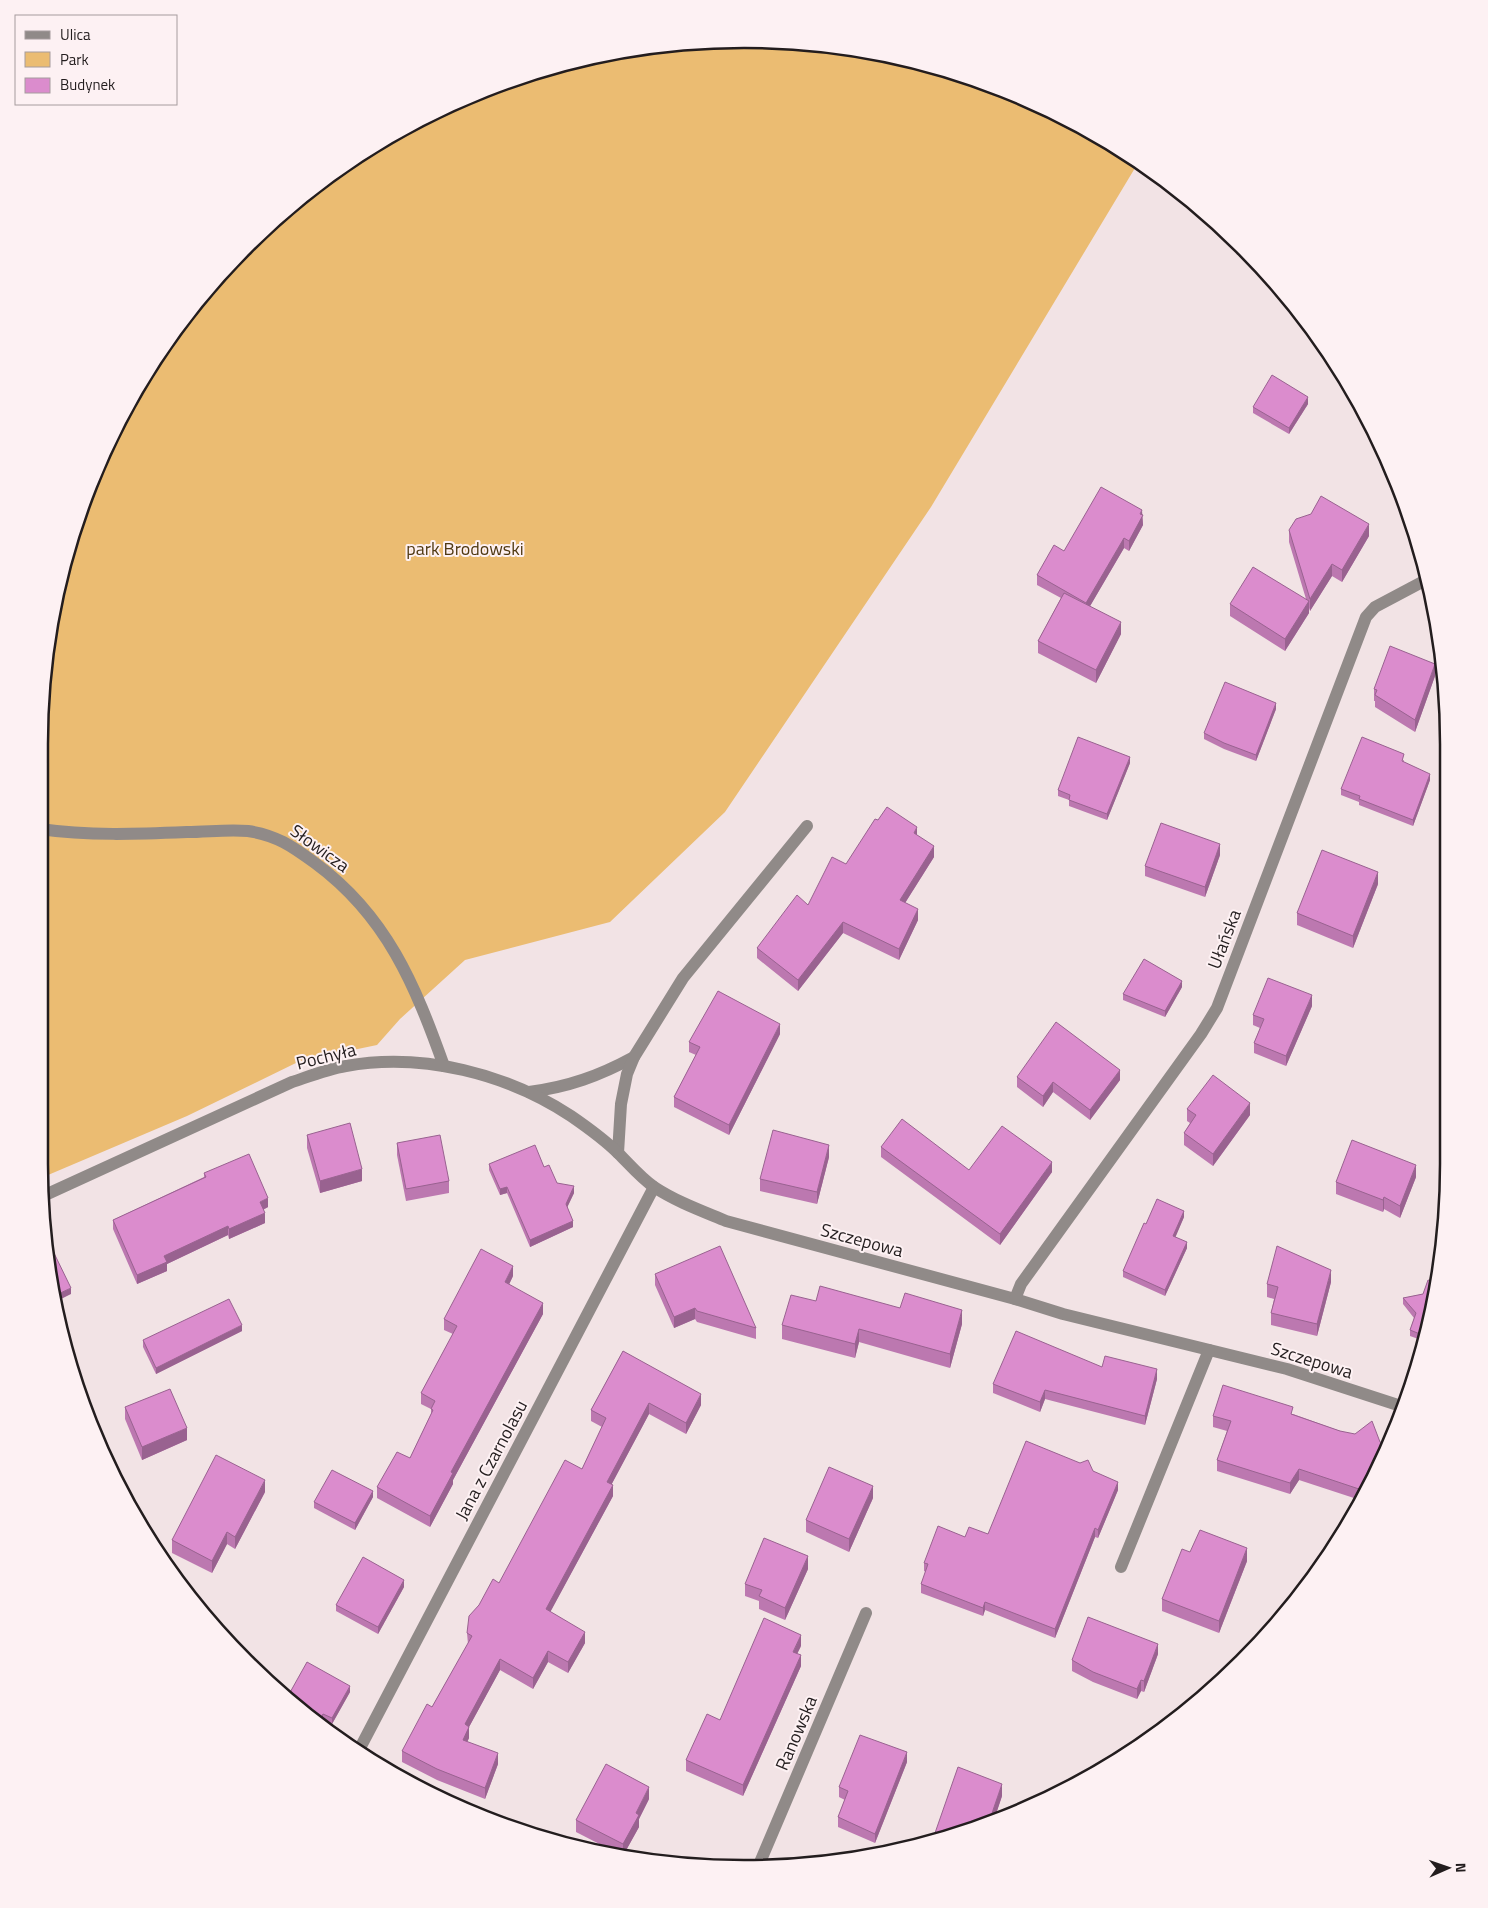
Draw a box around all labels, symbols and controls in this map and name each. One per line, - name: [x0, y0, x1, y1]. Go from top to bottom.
- legend: [15, 15, 178, 105]
- text: Ulica: [60, 23, 91, 46]
- text: Park: [60, 48, 89, 71]
- text: Budynek: [60, 73, 115, 96]
- park label: park Brodowski: [406, 535, 524, 562]
- street label: Słowicza: [285, 817, 355, 879]
- street label: Ułańska: [1200, 905, 1248, 973]
- street label: Pochyła: [293, 1036, 359, 1076]
- street label: Szczepowa: [818, 1216, 906, 1264]
- street label: Szczepowa: [1268, 1335, 1356, 1385]
- street label: Jana z Czarnolasu: [448, 1395, 534, 1525]
- street label: Ranowska: [768, 1691, 824, 1775]
- north arrow: [1423, 1843, 1473, 1893]
- text: N: [1451, 1862, 1472, 1873]

